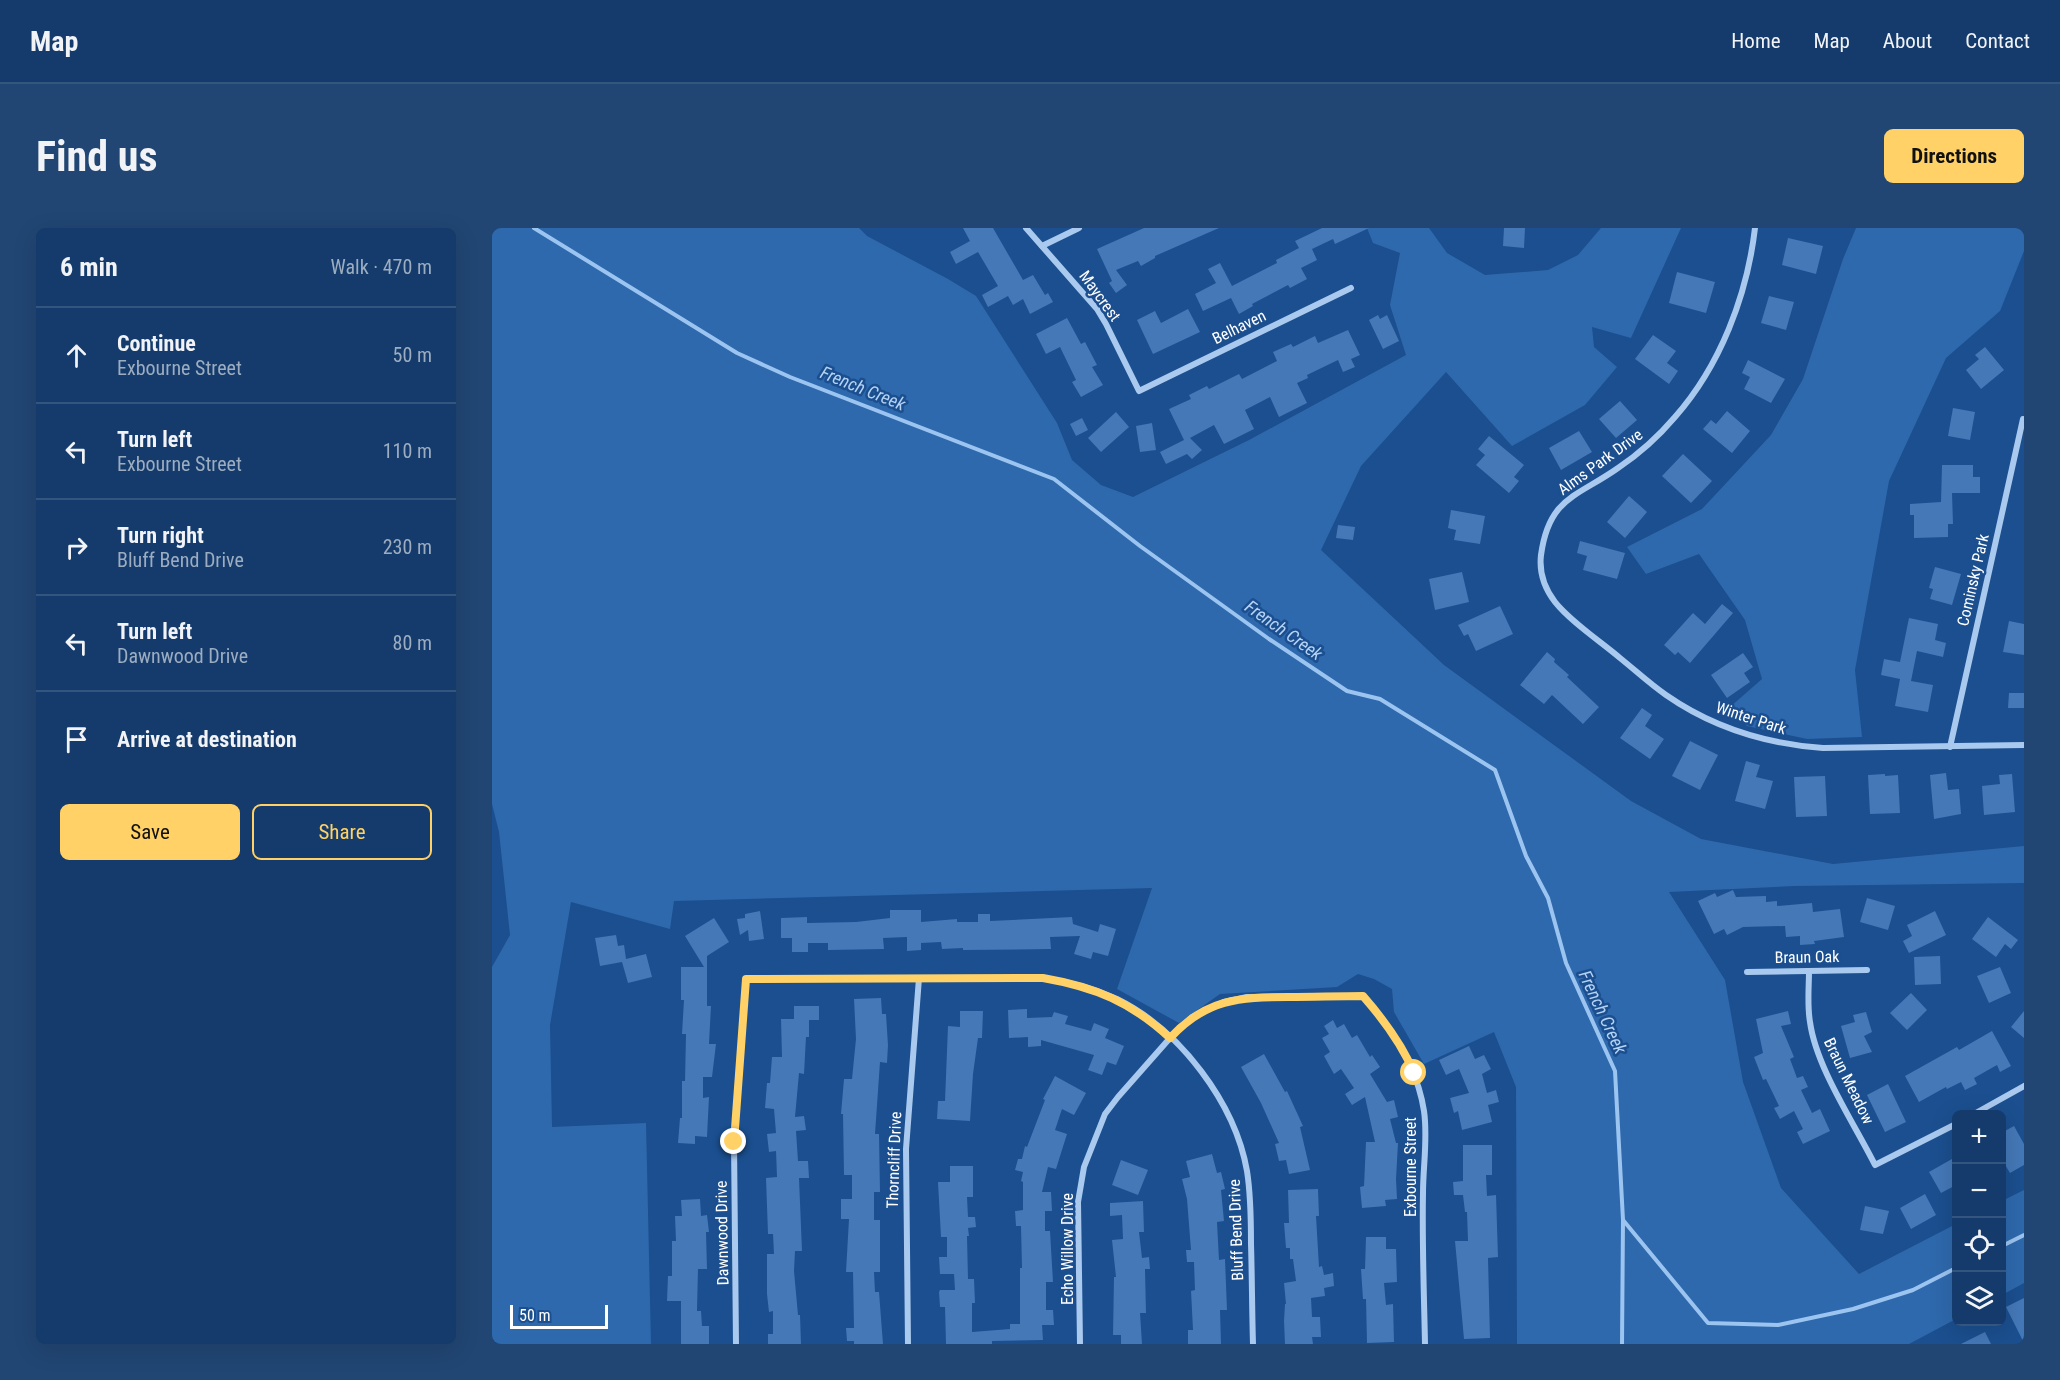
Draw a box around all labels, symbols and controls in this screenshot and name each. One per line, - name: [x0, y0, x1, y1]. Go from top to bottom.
- text: Map: [30, 25, 78, 58]
- text: Home: [1731, 29, 1781, 53]
- text: Map: [1814, 29, 1850, 53]
- text: About: [1883, 29, 1932, 53]
- text: Contact: [1965, 29, 2030, 53]
- button: Directions: [1884, 129, 2024, 183]
- text: Find us: [36, 132, 157, 181]
- text: 6 min: [60, 252, 118, 282]
- text: Walk · 470 m: [331, 255, 432, 279]
- street label: Maycrest: [1075, 267, 1125, 325]
- street label: Belhaven: [1209, 306, 1269, 348]
- text: Continue: [117, 331, 196, 356]
- icon: ahead: [60, 339, 93, 372]
- text: 50 m: [393, 343, 432, 367]
- text: Exbourne Street: [117, 356, 242, 380]
- water label: French Creek: [817, 361, 910, 415]
- street label: Alms Park Drive: [1554, 425, 1646, 499]
- text: Turn left: [117, 427, 192, 452]
- icon: left: [60, 435, 93, 468]
- text: 110 m: [383, 439, 432, 463]
- text: Exbourne Street: [117, 452, 242, 476]
- text: Turn right: [117, 523, 204, 548]
- icon: right: [60, 531, 93, 564]
- street label: Cominsky Park: [1953, 531, 1993, 628]
- text: 230 m: [383, 535, 432, 559]
- text: Bluff Bend Drive: [117, 548, 244, 572]
- water label: French Creek: [1241, 596, 1328, 665]
- text: Turn left: [117, 619, 192, 644]
- icon: left: [60, 627, 93, 660]
- text: 80 m: [393, 631, 432, 655]
- text: Dawnwood Drive: [117, 644, 248, 668]
- street label: Winter Park: [1713, 698, 1789, 739]
- icon: arrive: [60, 723, 93, 756]
- text: Arrive at destination: [117, 727, 297, 752]
- button: Save: [60, 804, 240, 860]
- button: Share: [252, 804, 432, 860]
- street label: Braun Oak: [1775, 947, 1840, 967]
- water label: French Creek: [1575, 967, 1632, 1058]
- street label: Braun Meadow: [1820, 1035, 1878, 1127]
- route start: [1400, 1059, 1426, 1085]
- map controls: [1952, 1110, 2006, 1326]
- button: +: [1952, 1110, 2006, 1164]
- street label: Thorncliff Drive: [883, 1111, 905, 1209]
- street label: Exbourne Street: [1401, 1117, 1420, 1217]
- route end: [720, 1128, 746, 1154]
- button: −: [1952, 1164, 2006, 1218]
- street label: Bluff Bend Drive: [1225, 1179, 1247, 1281]
- street label: Dawnwood Drive: [712, 1180, 732, 1286]
- street label: Echo Willow Drive: [1058, 1193, 1077, 1305]
- button: locate: [1952, 1218, 2006, 1272]
- button: layers: [1952, 1272, 2006, 1326]
- scale bar: [510, 1302, 608, 1330]
- text: 50 m: [519, 1306, 551, 1325]

